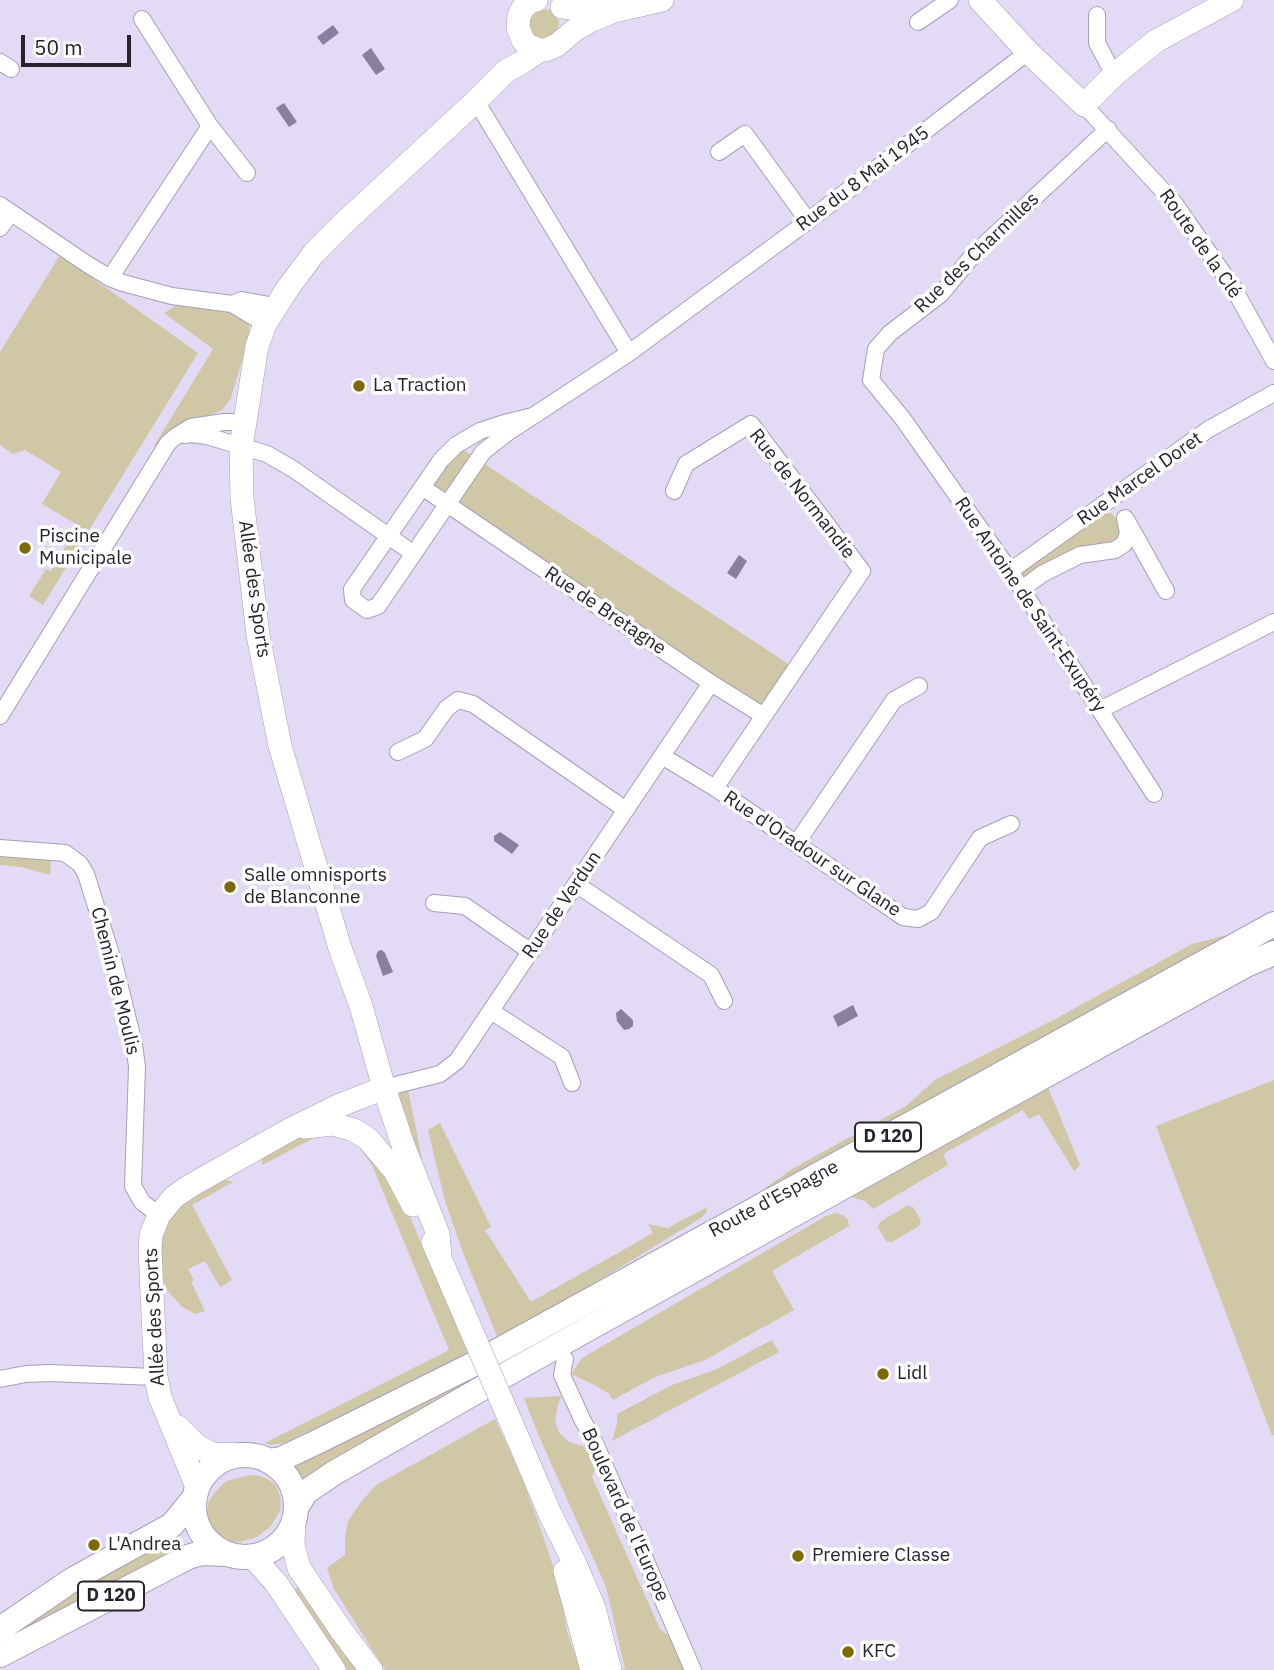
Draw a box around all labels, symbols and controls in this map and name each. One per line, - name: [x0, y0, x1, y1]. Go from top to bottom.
- scale bar: [24, 21, 135, 65]
- text: 50 m: [34, 33, 83, 61]
- street label: Rue du 8 Mai 1945: [792, 122, 934, 236]
- street label: Route de la Clé: [1154, 185, 1246, 303]
- street label: Rue des Charmilles: [910, 188, 1044, 318]
- place label: La Traction: [373, 375, 467, 397]
- marker: La Traction: [351, 378, 367, 394]
- street label: Rue de Normandie: [744, 425, 860, 563]
- street label: Rue Marcel Doret: [1073, 427, 1207, 531]
- street label: Rue Antoine de Saint-Exupéry: [949, 493, 1111, 717]
- street label: Allée des Sports: [233, 519, 275, 659]
- place label: Piscine Municipale: [39, 526, 132, 570]
- marker: Piscine Municipale: [17, 540, 33, 556]
- street label: Rue de Bretagne: [540, 562, 670, 660]
- street label: Rue d'Oradour sur Glane: [719, 786, 905, 922]
- street label: Rue de Verdun: [518, 847, 606, 963]
- place label: Salle omnisports de Blanconne: [244, 865, 387, 909]
- marker: Salle omnisports de Blanconne: [222, 879, 238, 895]
- street label: Chemin de Moulis: [86, 905, 144, 1057]
- road number: D 120: [855, 1122, 921, 1152]
- street label: Route d'Espagne: [705, 1155, 843, 1243]
- street label: Allée des Sports: [140, 1247, 170, 1387]
- place label: Lidl: [897, 1363, 927, 1385]
- marker: Lidl: [875, 1366, 891, 1382]
- street label: Boulevard de l'Europe: [576, 1425, 674, 1605]
- place label: L'Andrea: [108, 1534, 181, 1556]
- marker: L'Andrea: [86, 1537, 102, 1553]
- place label: Premiere Classe: [812, 1545, 950, 1567]
- marker: Premiere Classe: [790, 1548, 806, 1564]
- road number: D 120: [78, 1582, 144, 1610]
- place label: KFC: [862, 1641, 896, 1663]
- marker: KFC: [840, 1644, 856, 1660]

